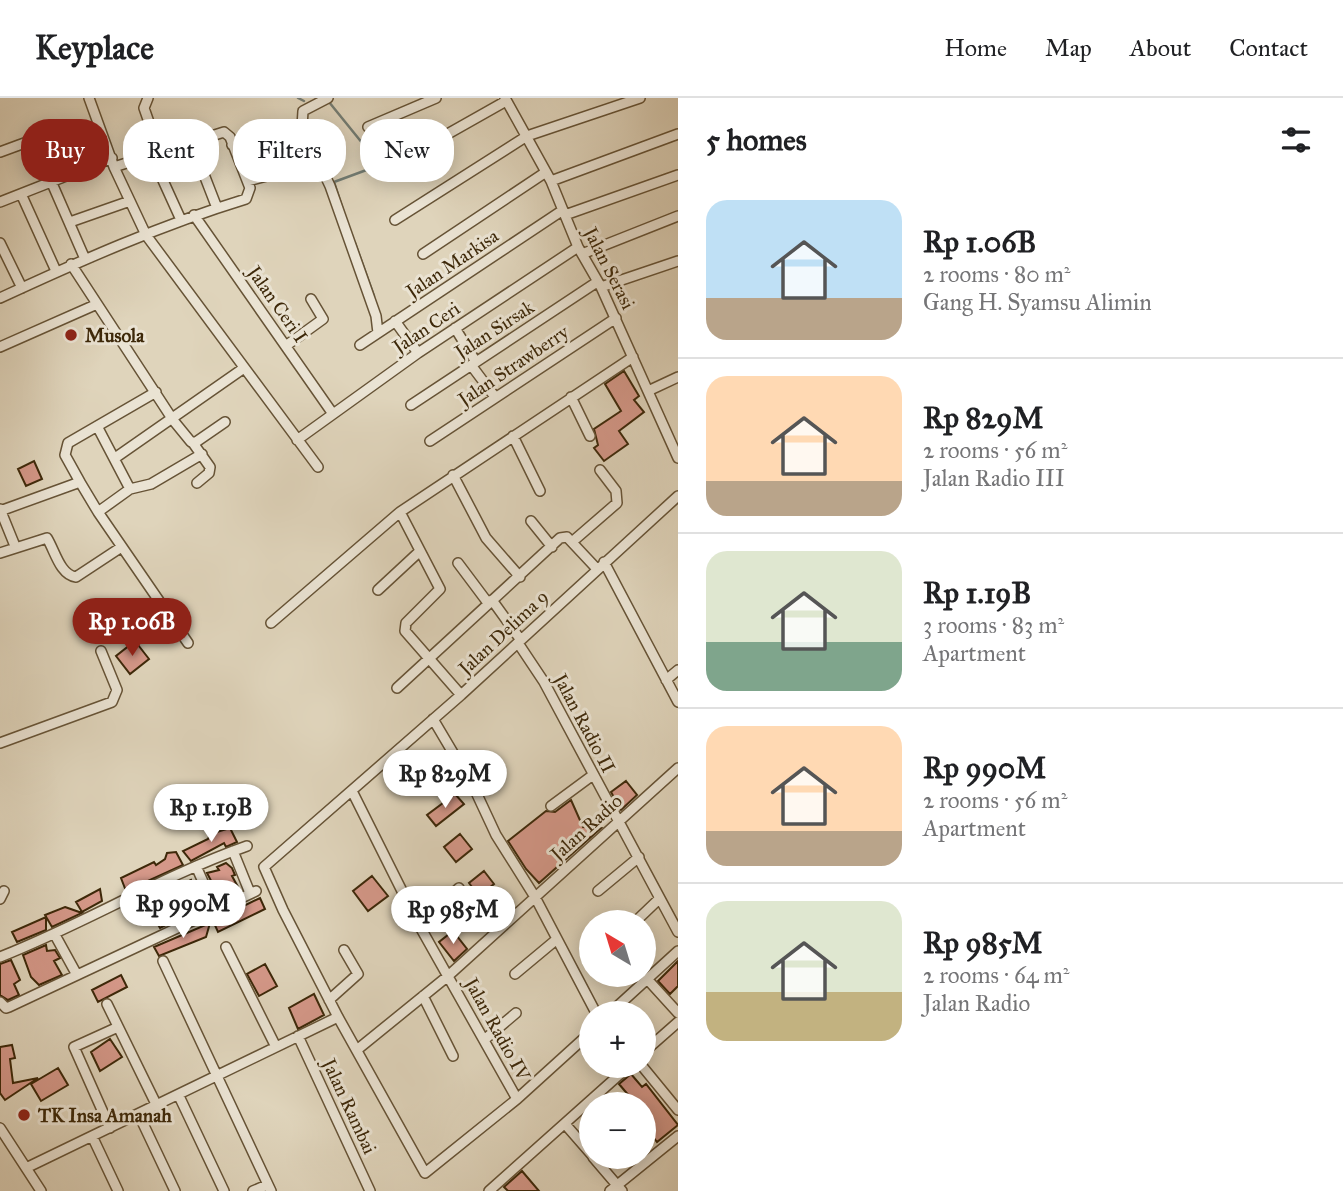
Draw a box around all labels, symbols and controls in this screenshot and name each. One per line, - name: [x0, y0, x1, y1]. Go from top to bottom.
- text: Keyplace: [35, 28, 154, 68]
- text: Home: [944, 33, 1007, 63]
- text: Map: [1045, 33, 1092, 63]
- text: About: [1130, 33, 1191, 63]
- text: Contact: [1229, 33, 1308, 63]
- chip: Buy: [21, 119, 109, 182]
- chip: Rent: [123, 119, 219, 182]
- chip: Filters: [233, 119, 346, 182]
- chip: New: [360, 119, 454, 182]
- icon: filters: [1277, 121, 1315, 159]
- text: 5 homes: [706, 122, 807, 158]
- street label: Jalan Serasi: [577, 222, 640, 314]
- street label: Jalan Markisa: [400, 224, 504, 305]
- text: Rp 1.06B: [923, 224, 1036, 260]
- icon: home: [762, 228, 846, 312]
- street label: Jalan Ceri I: [241, 260, 312, 348]
- text: 2 rooms · 80 m²: [923, 260, 1070, 288]
- text: Gang H. Syamsu Alimin: [923, 288, 1152, 316]
- street label: Jalan Sirsak: [449, 295, 539, 365]
- street label: Jalan Ceri: [387, 297, 465, 360]
- street label: Jalan Strawberry: [452, 319, 574, 413]
- place label: Musola: [85, 324, 145, 347]
- marker: Musola: [63, 327, 79, 343]
- text: Rp 829M: [923, 400, 1043, 436]
- icon: home: [762, 404, 846, 488]
- text: 2 rooms · 56 m²: [923, 436, 1067, 464]
- text: Jalan Radio III: [923, 464, 1065, 492]
- text: Rp 1.19B: [923, 575, 1031, 611]
- icon: home: [762, 579, 846, 663]
- street label: Jalan Delima 9: [452, 585, 554, 682]
- pin: Rp 1.06B: [60, 598, 204, 658]
- text: Rp 1.06B: [89, 607, 175, 635]
- text: 3 rooms · 83 m²: [923, 611, 1064, 639]
- text: Apartment: [923, 639, 1026, 667]
- street label: Jalan Radio II: [547, 668, 620, 777]
- pin: Rp 829M: [380, 750, 510, 810]
- text: Rp 990M: [923, 750, 1046, 786]
- icon: home: [762, 754, 846, 838]
- text: Rp 829M: [399, 759, 491, 787]
- pin: Rp 1.19B: [139, 784, 283, 844]
- text: 2 rooms · 56 m²: [923, 786, 1067, 814]
- street label: Jalan Radio: [544, 789, 628, 868]
- text: Rp 1.19B: [170, 793, 253, 821]
- text: Apartment: [923, 814, 1026, 842]
- pin: Rp 990M: [118, 880, 248, 940]
- pin: Rp 985M: [388, 886, 518, 946]
- text: Rp 990M: [136, 889, 230, 917]
- text: Rp 985M: [407, 895, 499, 923]
- north arrow: [579, 910, 656, 987]
- map controls: [579, 910, 656, 1169]
- text: Rp 985M: [923, 925, 1043, 961]
- icon: home: [762, 929, 846, 1013]
- text: 2 rooms · 64 m²: [923, 961, 1069, 989]
- street label: Jalan Radio IV: [458, 972, 536, 1086]
- text: Jalan Radio: [923, 989, 1030, 1017]
- button: +: [579, 1001, 656, 1078]
- street label: Jalan Rambai: [316, 1053, 382, 1158]
- button: −: [579, 1092, 656, 1169]
- place label: TK Insa Amanah: [37, 1104, 172, 1127]
- marker: TK Insa Amanah: [16, 1107, 32, 1123]

